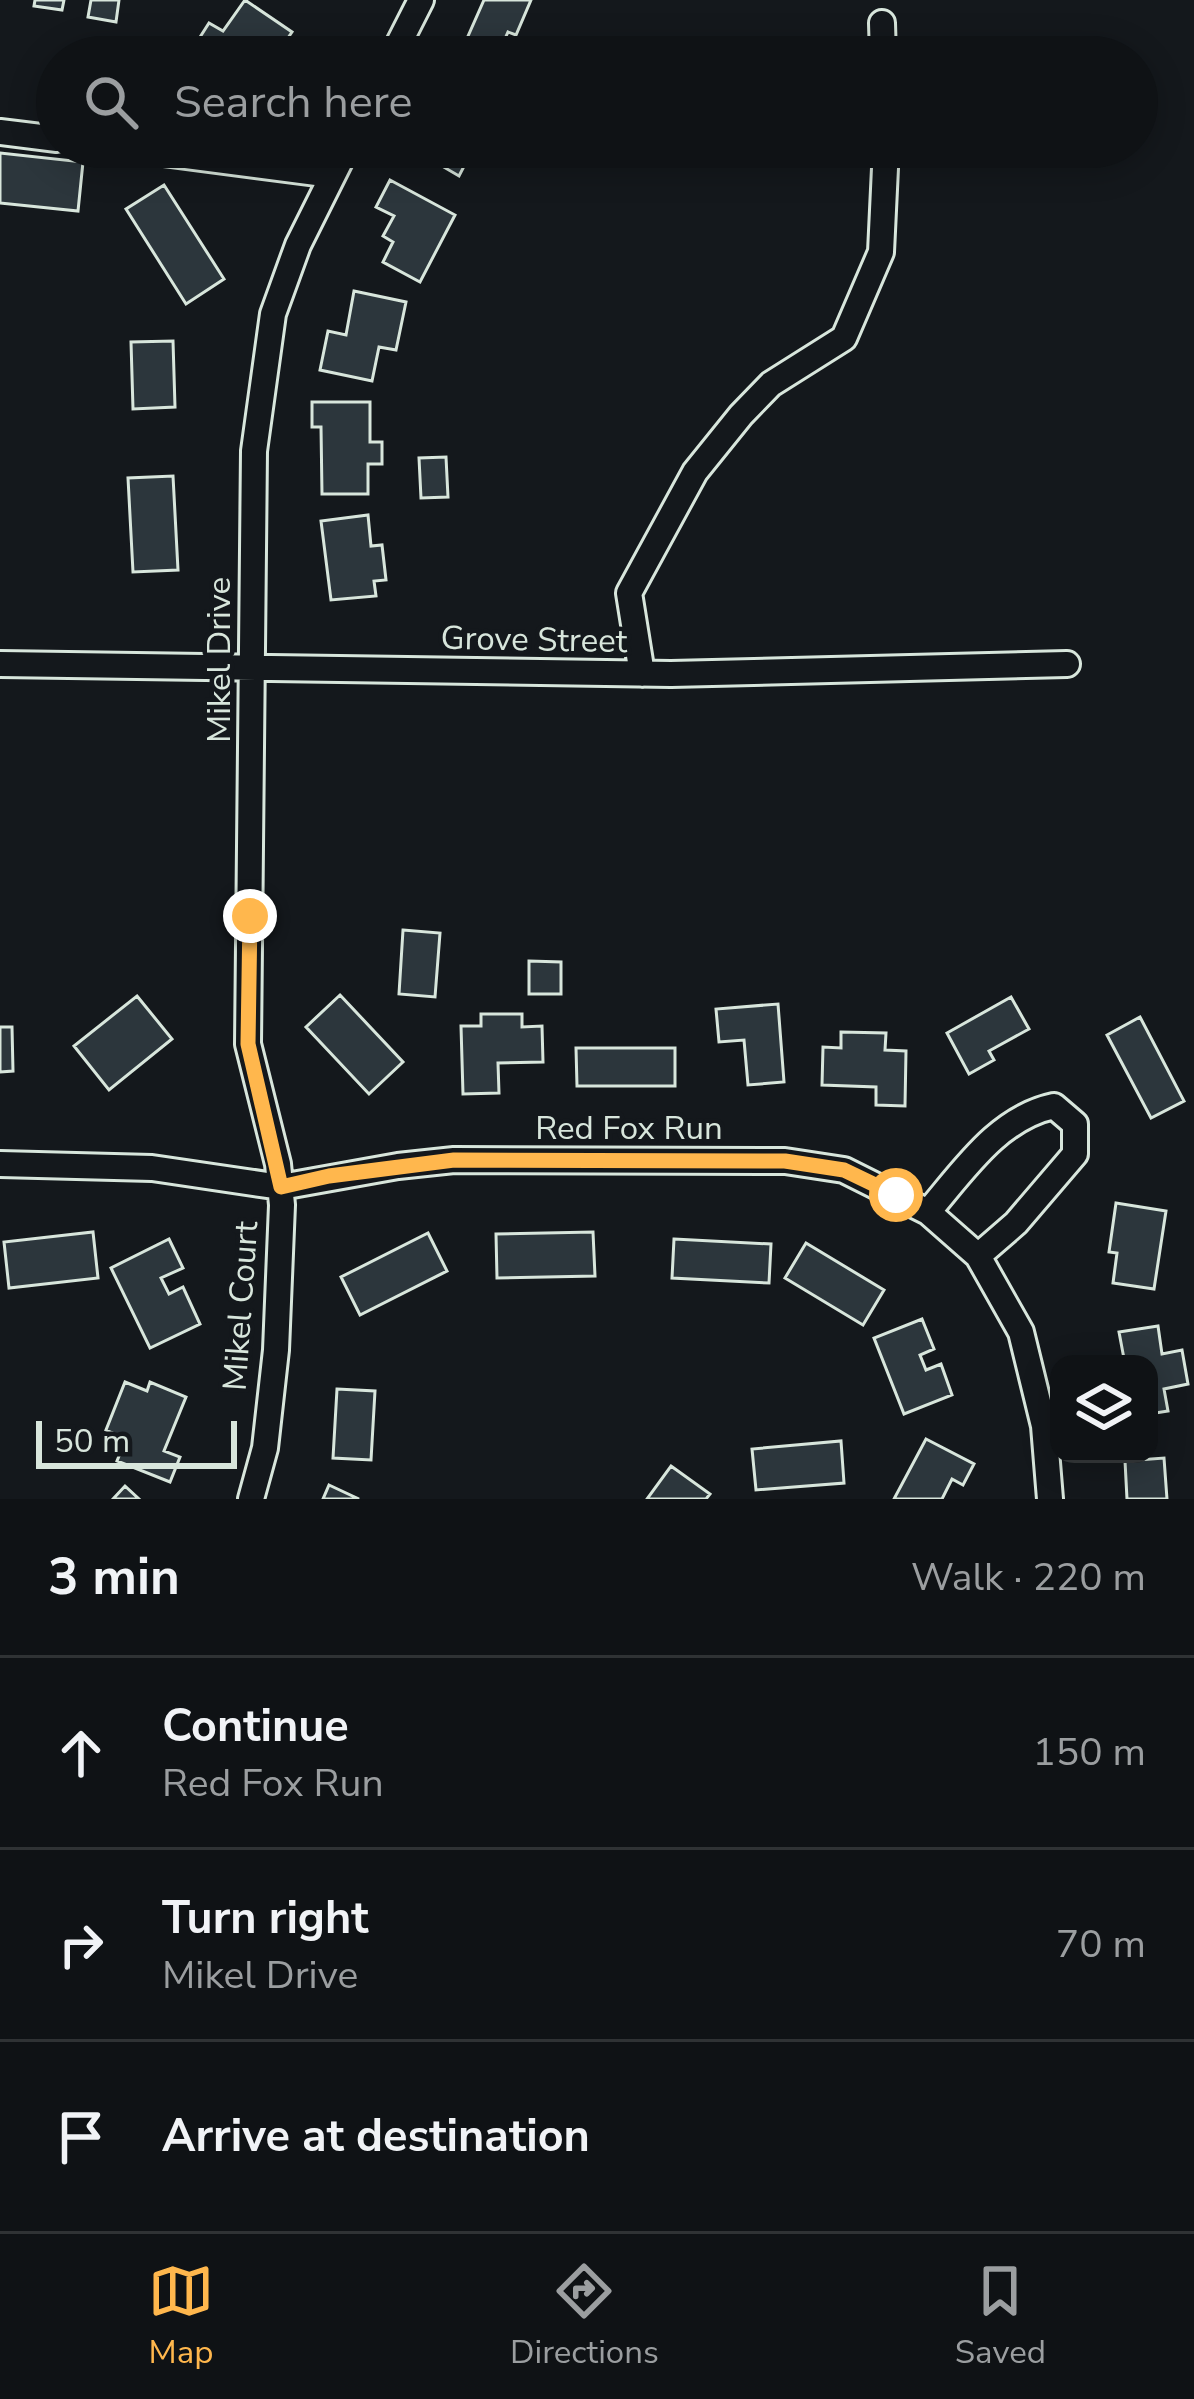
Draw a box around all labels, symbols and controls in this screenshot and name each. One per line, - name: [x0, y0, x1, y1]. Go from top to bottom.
- search box: [36, 36, 1158, 168]
- icon: search: [78, 69, 144, 135]
- text: Search here: [174, 72, 413, 133]
- street label: Mikel Drive: [197, 577, 242, 743]
- street label: Grove Street: [440, 616, 628, 664]
- route end: [223, 889, 277, 943]
- street label: Red Fox Run: [535, 1106, 723, 1151]
- route start: [869, 1168, 923, 1222]
- street label: Mikel Court: [213, 1219, 269, 1392]
- map controls: [1050, 1355, 1158, 1463]
- button: layers: [1050, 1355, 1158, 1463]
- scale bar: [36, 1415, 237, 1468]
- text: 50 m: [54, 1419, 130, 1464]
- text: 3 min: [48, 1542, 180, 1612]
- text: Walk · 220 m: [911, 1551, 1146, 1604]
- text: Continue: [162, 1696, 349, 1757]
- icon: ahead: [48, 1720, 114, 1786]
- text: 150 m: [1032, 1726, 1146, 1779]
- text: Red Fox Run: [162, 1757, 384, 1810]
- text: Turn right: [162, 1888, 369, 1949]
- icon: right: [48, 1912, 114, 1978]
- text: 70 m: [1056, 1918, 1146, 1971]
- text: Mikel Drive: [162, 1949, 358, 2002]
- icon: arrive: [48, 2104, 114, 2170]
- text: Arrive at destination: [162, 2106, 590, 2167]
- tab: Map: [148, 2258, 214, 2375]
- tab: Directions: [510, 2258, 659, 2375]
- tab: Saved: [955, 2258, 1046, 2375]

